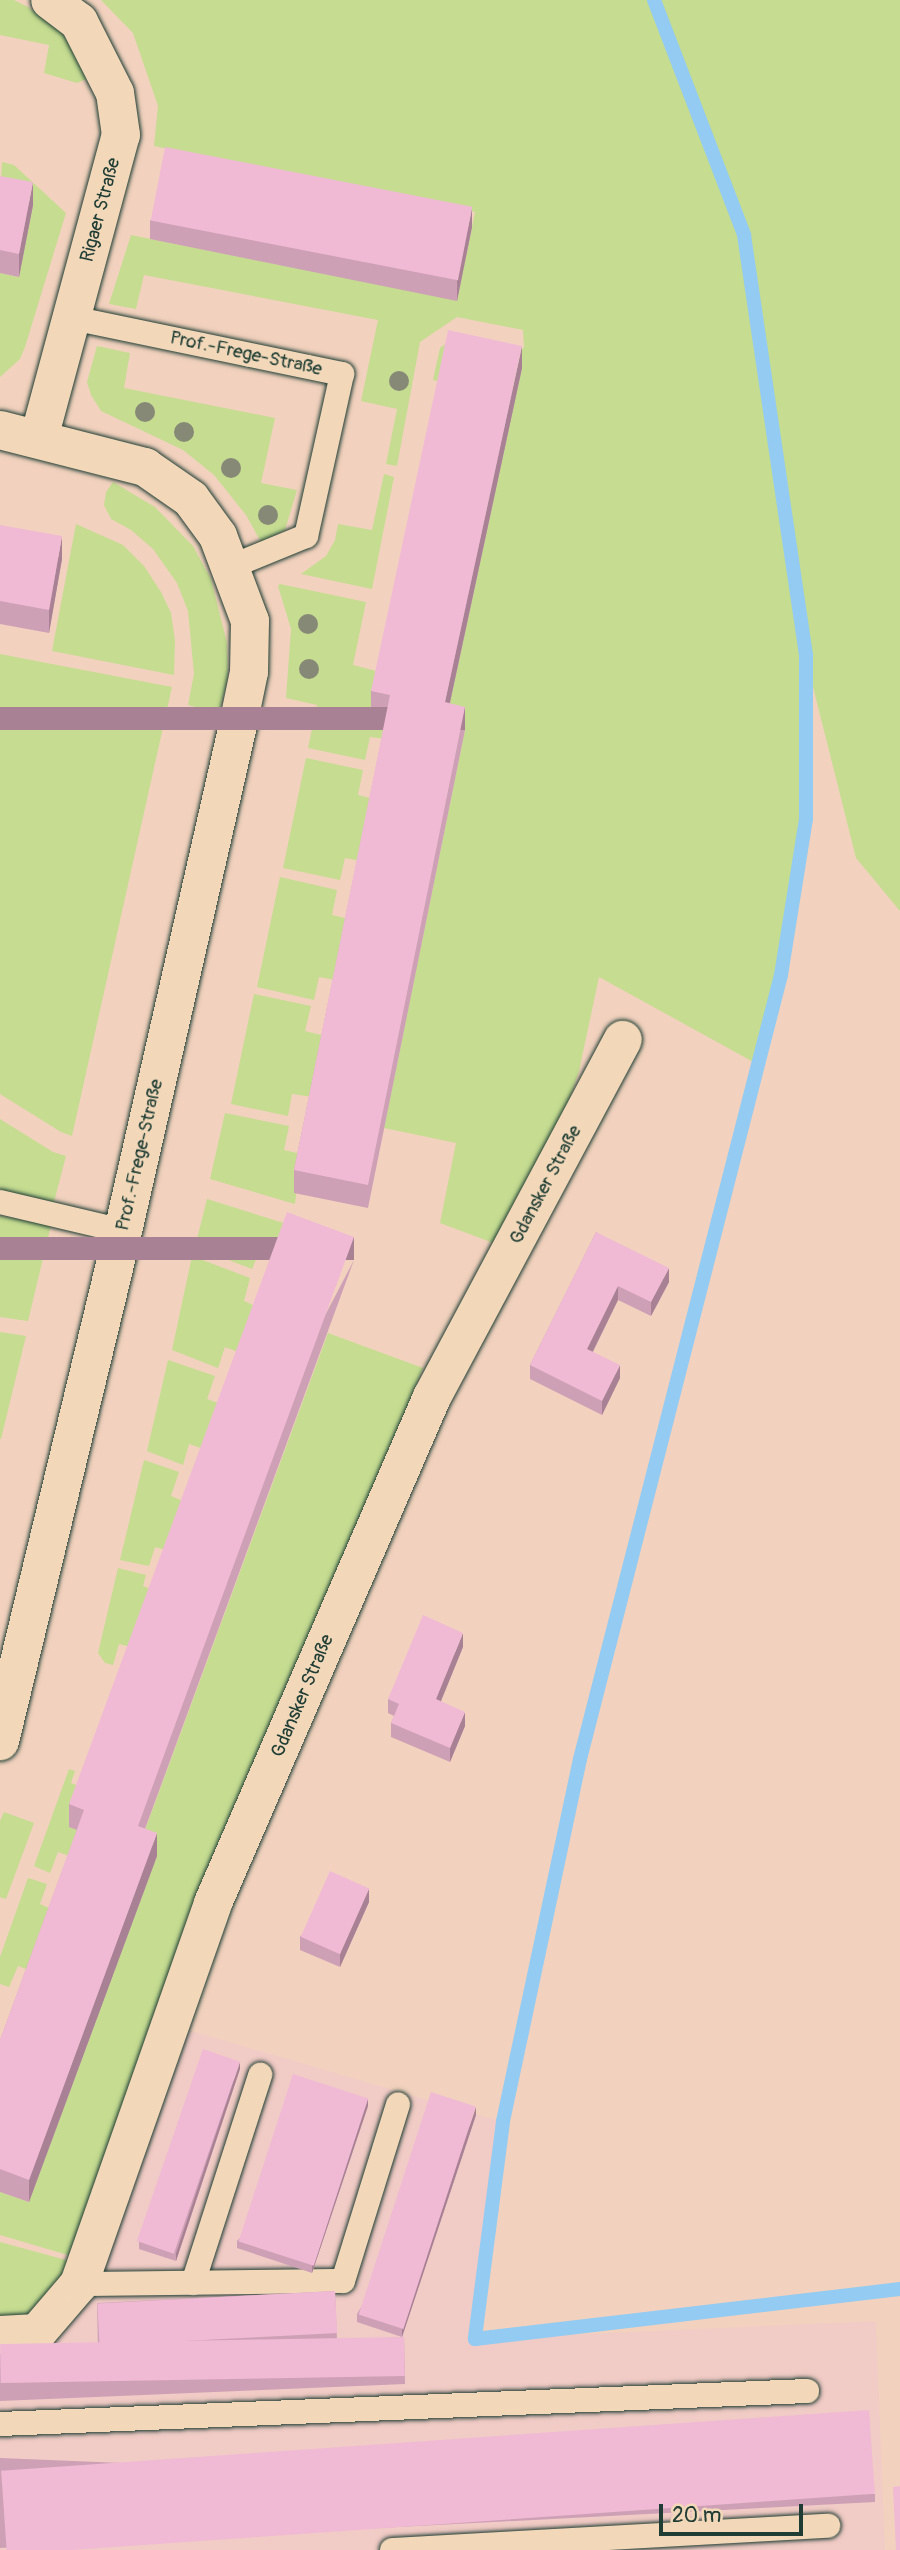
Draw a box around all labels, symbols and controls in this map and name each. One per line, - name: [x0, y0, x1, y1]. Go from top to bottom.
- street label: Rigaer Straße: [76, 155, 126, 265]
- street label: Prof.-Frege-Straße: [168, 327, 324, 381]
- street label: Prof.-Frege-Straße: [111, 1077, 169, 1233]
- street label: Gdansker Straße: [505, 1122, 587, 1248]
- street label: Gdansker Straße: [267, 1631, 339, 1761]
- scale bar: [662, 2490, 806, 2534]
- text: 20 m: [672, 2502, 721, 2529]

